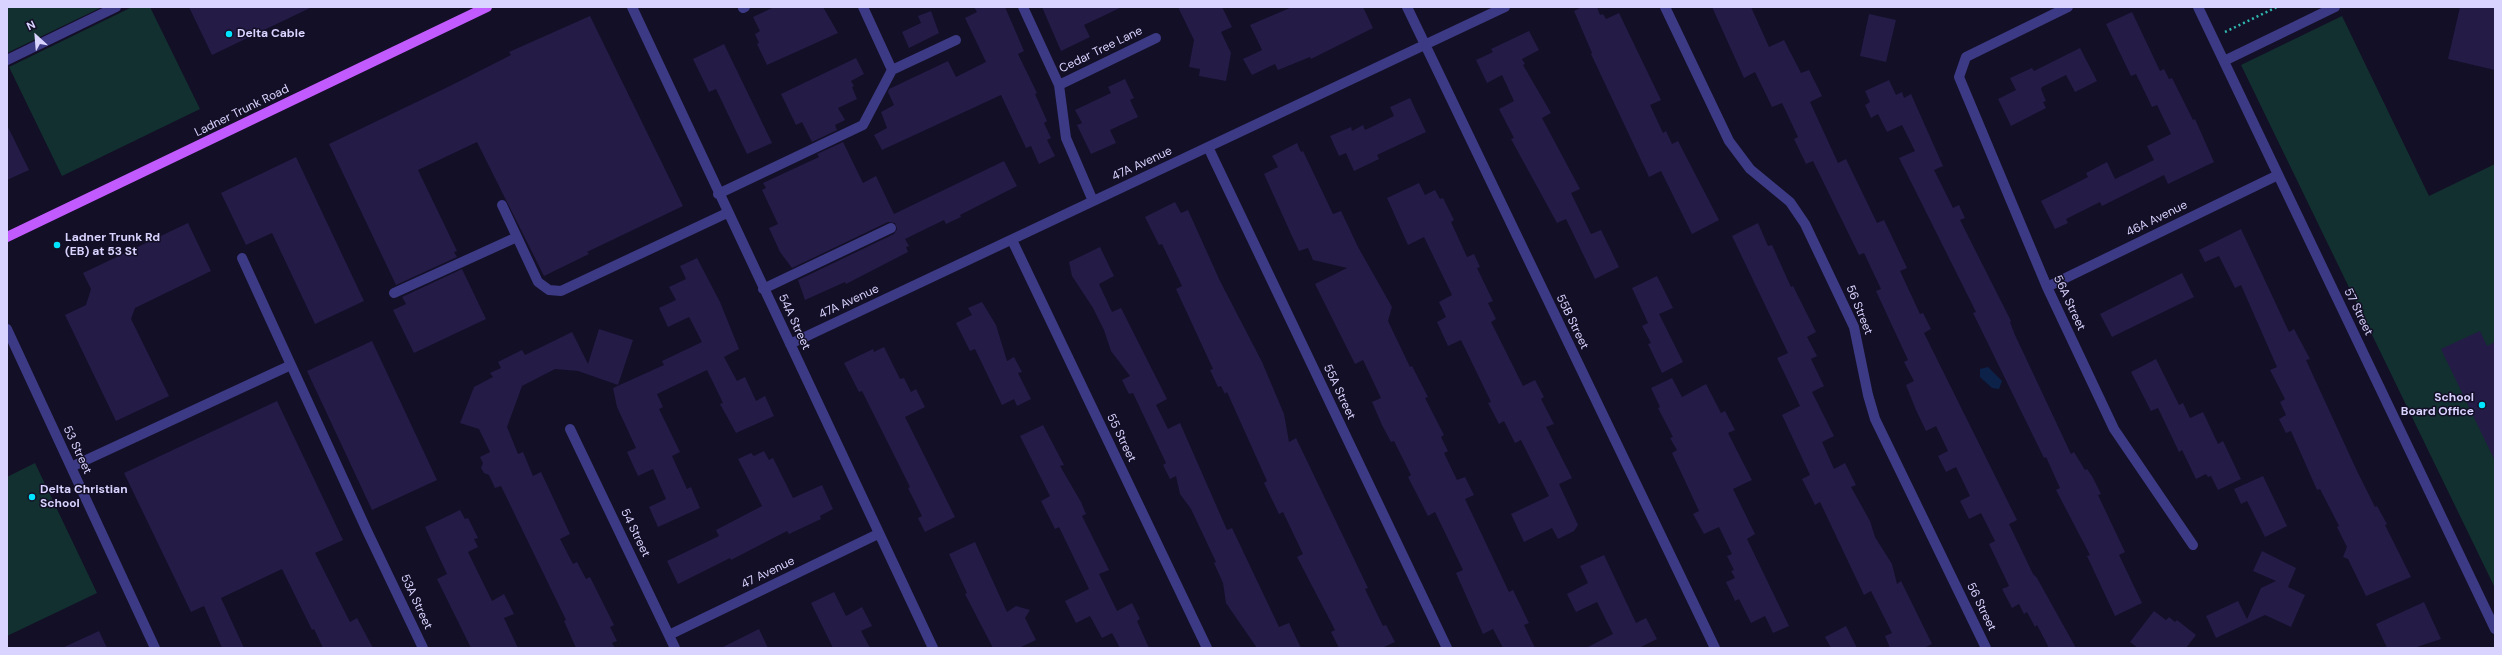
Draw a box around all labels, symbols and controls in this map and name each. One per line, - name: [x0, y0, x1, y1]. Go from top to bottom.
- north arrow: [16, 16, 56, 56]
- text: N: [24, 17, 37, 33]
- street label: Cedar Tree Lane: [1057, 24, 1145, 76]
- place label: Delta Cable: [237, 27, 305, 41]
- marker: Delta Cable: [224, 29, 234, 39]
- street label: Ladner Trunk Road: [192, 82, 292, 140]
- street label: 47A Avenue: [1110, 144, 1174, 184]
- street label: 46A Avenue: [2124, 198, 2190, 240]
- place label: Ladner Trunk Rd (EB) at 53 St: [65, 231, 160, 259]
- marker: Ladner Trunk Rd (EB) at 53 St: [52, 240, 62, 250]
- street label: 56A Street: [2050, 273, 2088, 333]
- street label: 47A Avenue: [817, 282, 881, 322]
- street label: 56 Street: [1843, 283, 1875, 337]
- street label: 57 Street: [2340, 286, 2376, 338]
- street label: 54A Street: [775, 292, 813, 352]
- street label: 55B Street: [1553, 292, 1591, 352]
- street label: 55A Street: [1320, 362, 1358, 422]
- place label: School Board Office: [2401, 391, 2474, 419]
- marker: School Board Office: [2477, 400, 2487, 410]
- street label: 55 Street: [1103, 412, 1139, 464]
- street label: 53 Street: [60, 424, 94, 476]
- place label: Delta Christian School: [40, 483, 128, 511]
- marker: Delta Christian School: [27, 492, 37, 502]
- street label: 54 Street: [617, 507, 653, 559]
- street label: 47 Avenue: [739, 554, 797, 592]
- street label: 53A Street: [397, 572, 435, 632]
- street label: 56 Street: [1963, 580, 1999, 634]

